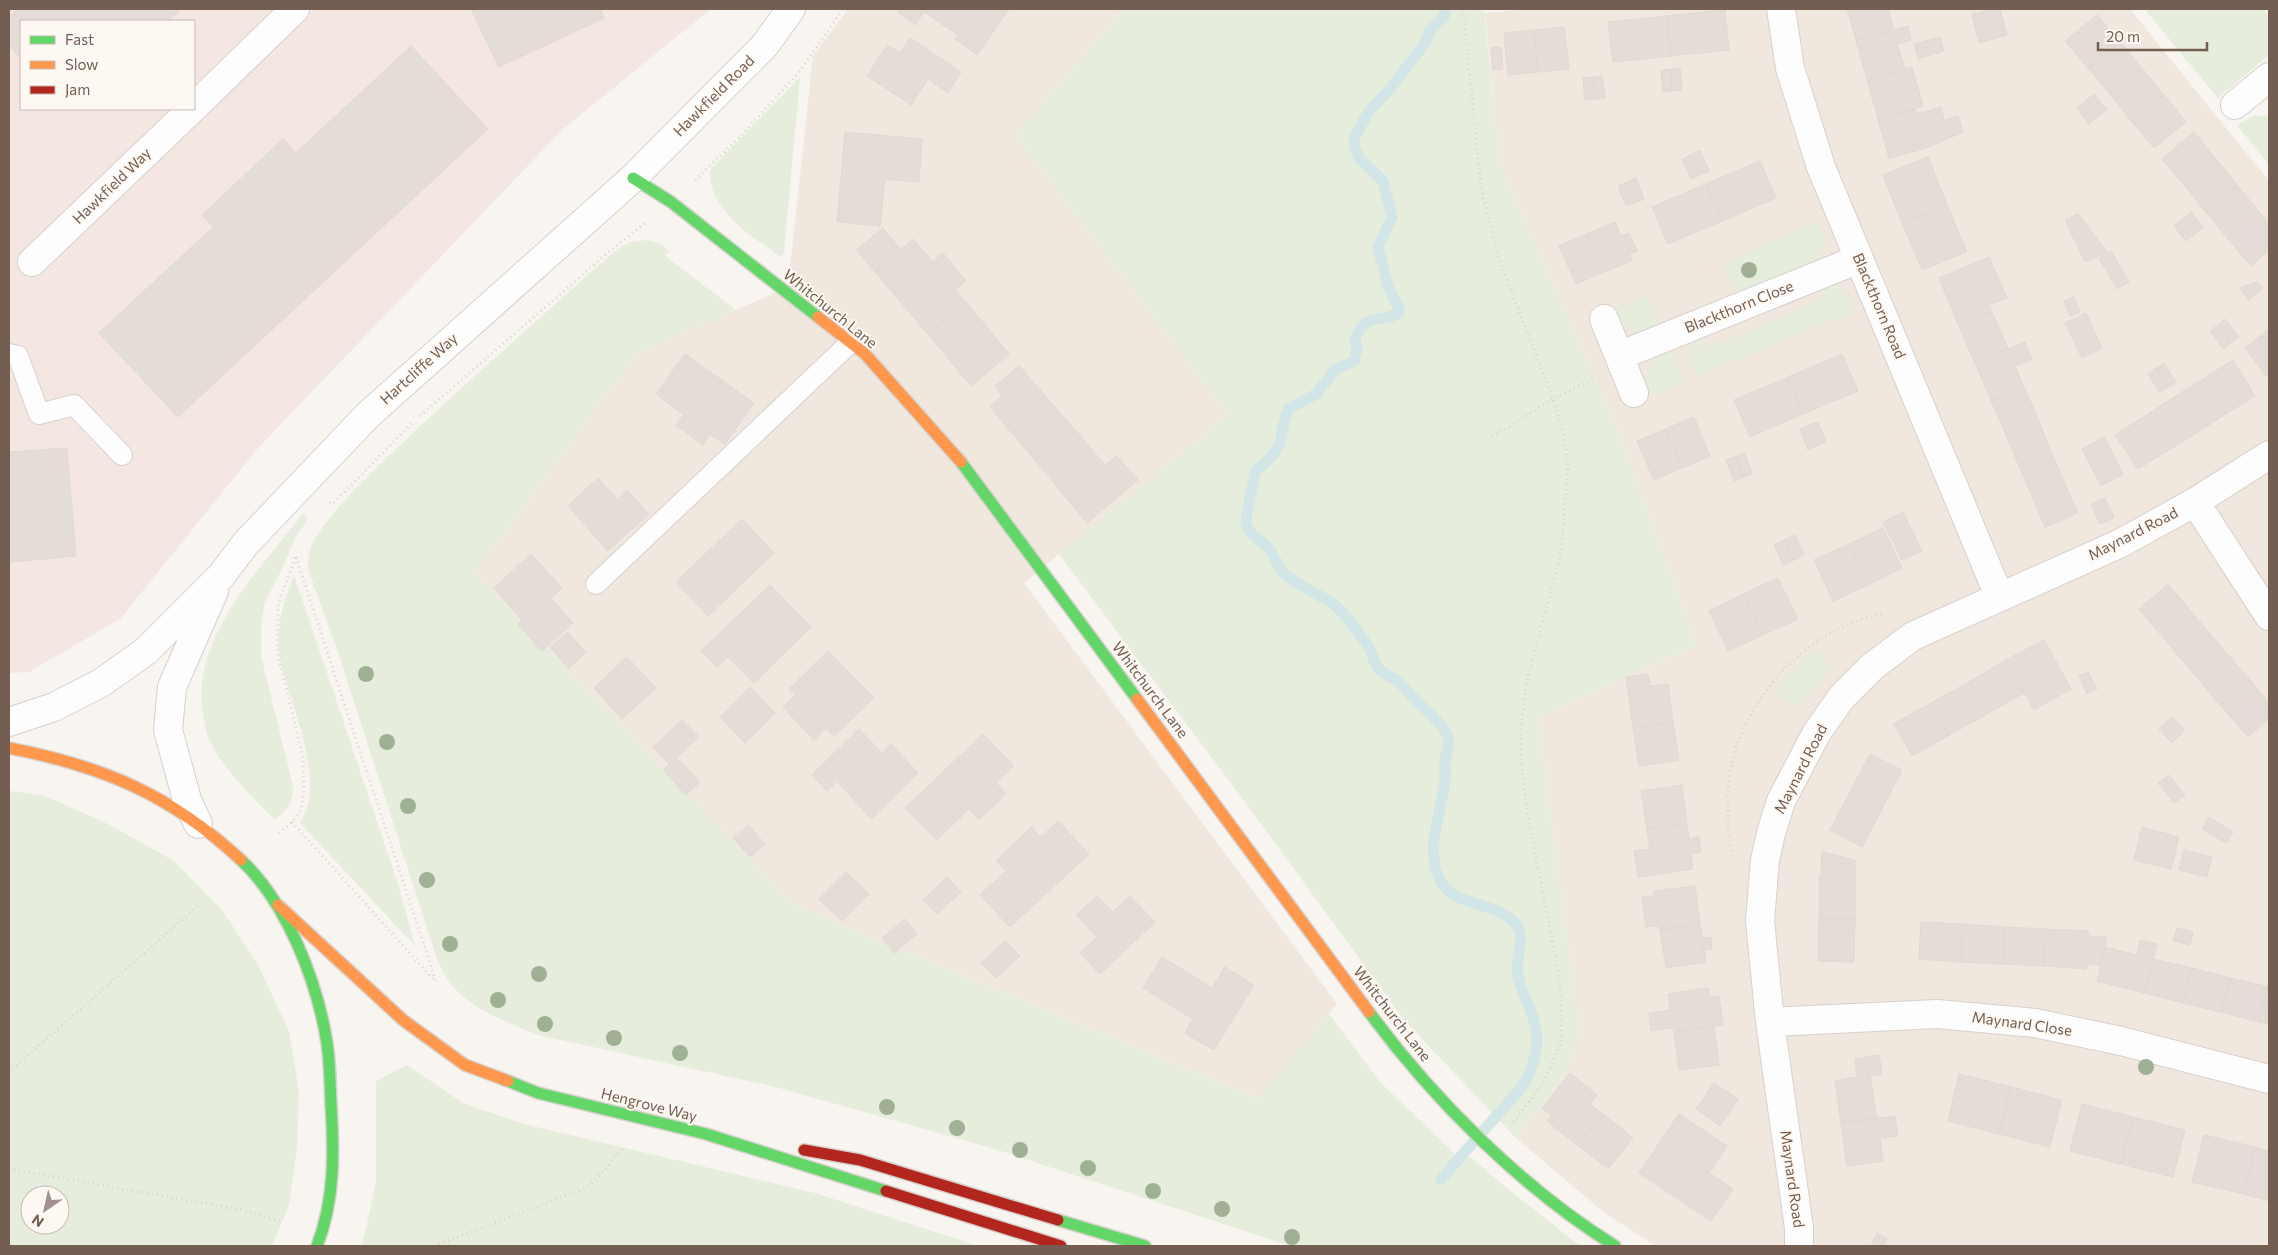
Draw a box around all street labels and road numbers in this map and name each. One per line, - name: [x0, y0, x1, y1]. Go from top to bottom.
- street label: Hawkfield Road: [669, 51, 758, 140]
- street label: Hawkfield Way: [68, 143, 154, 227]
- street label: Blackthorn Road: [1850, 250, 1910, 361]
- street label: Whitchurch Lane: [780, 265, 881, 352]
- street label: Blackthorn Close: [1682, 276, 1796, 336]
- street label: Hartcliffe Way: [376, 329, 461, 408]
- street label: Maynard Road: [2085, 503, 2180, 563]
- street label: Whitchurch Lane: [1109, 638, 1193, 741]
- street label: Maynard Road: [1770, 721, 1830, 816]
- street label: Whitchurch Lane: [1350, 962, 1436, 1065]
- street label: Maynard Close: [1971, 1007, 2073, 1039]
- street label: Hengrove Way: [599, 1083, 699, 1125]
- street label: Maynard Road: [1777, 1129, 1809, 1229]

